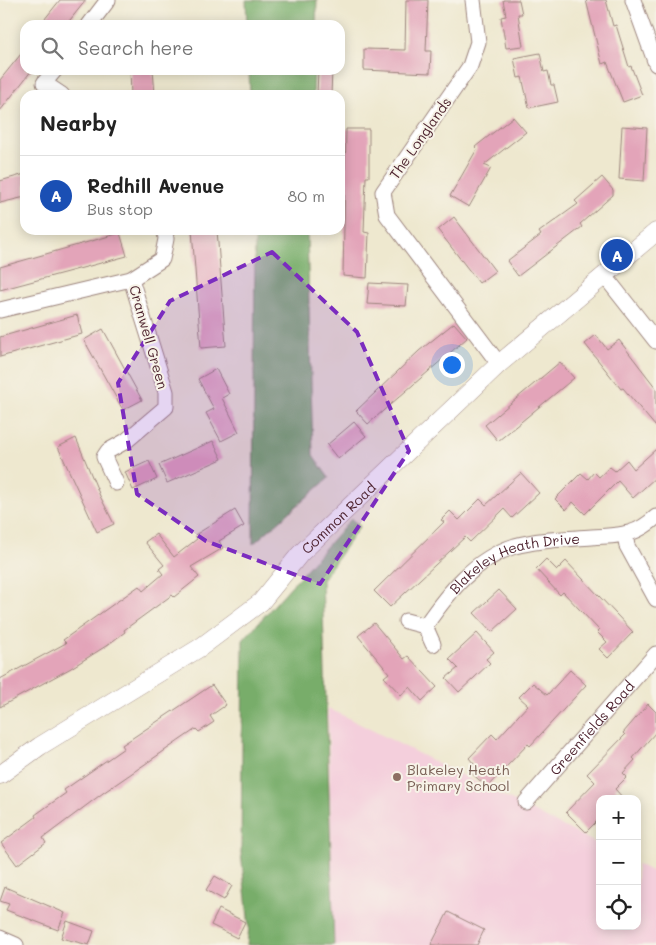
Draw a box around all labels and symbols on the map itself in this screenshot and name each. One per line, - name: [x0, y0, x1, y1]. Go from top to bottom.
- street label: The Longlands: [385, 93, 455, 183]
- pin: A: [601, 236, 633, 274]
- street label: Cranwell Green: [125, 283, 173, 391]
- your location: [439, 352, 465, 378]
- street label: Common Road: [297, 477, 380, 558]
- street label: Blakeley Heath Drive: [444, 528, 580, 597]
- street label: Greenfields Road: [545, 676, 638, 779]
- place label: Blakeley Heath Primary School: [407, 760, 510, 795]
- marker: Blakeley Heath Primary School: [391, 771, 403, 783]

